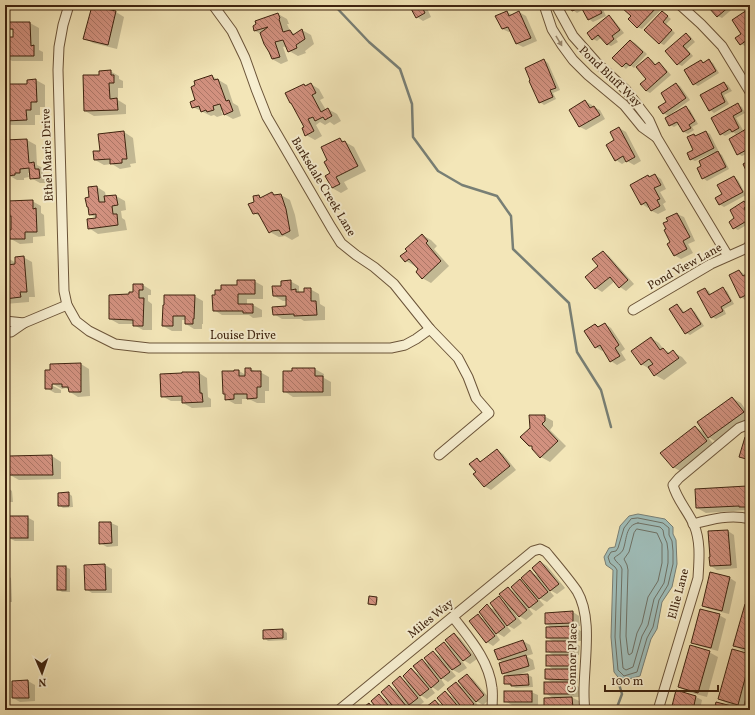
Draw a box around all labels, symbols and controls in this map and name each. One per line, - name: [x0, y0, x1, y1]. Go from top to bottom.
- one-way arrow: [556, 35, 563, 46]
- street label: Pond Bluff Way: [575, 43, 645, 112]
- street label: Ethel Marie Drive: [38, 108, 58, 202]
- street label: Barksdale Creek Lane: [287, 134, 359, 240]
- street label: Pond View Lane: [645, 240, 725, 294]
- street label: Louise Drive: [210, 328, 276, 344]
- street label: Ellie Lane: [665, 567, 693, 621]
- street label: Miles Way: [405, 595, 458, 642]
- street label: Connor Place: [564, 623, 582, 693]
- north arrow: [22, 653, 62, 693]
- scale bar: [605, 667, 718, 693]
- text: N: [38, 674, 47, 689]
- text: 100 m: [611, 674, 644, 690]

